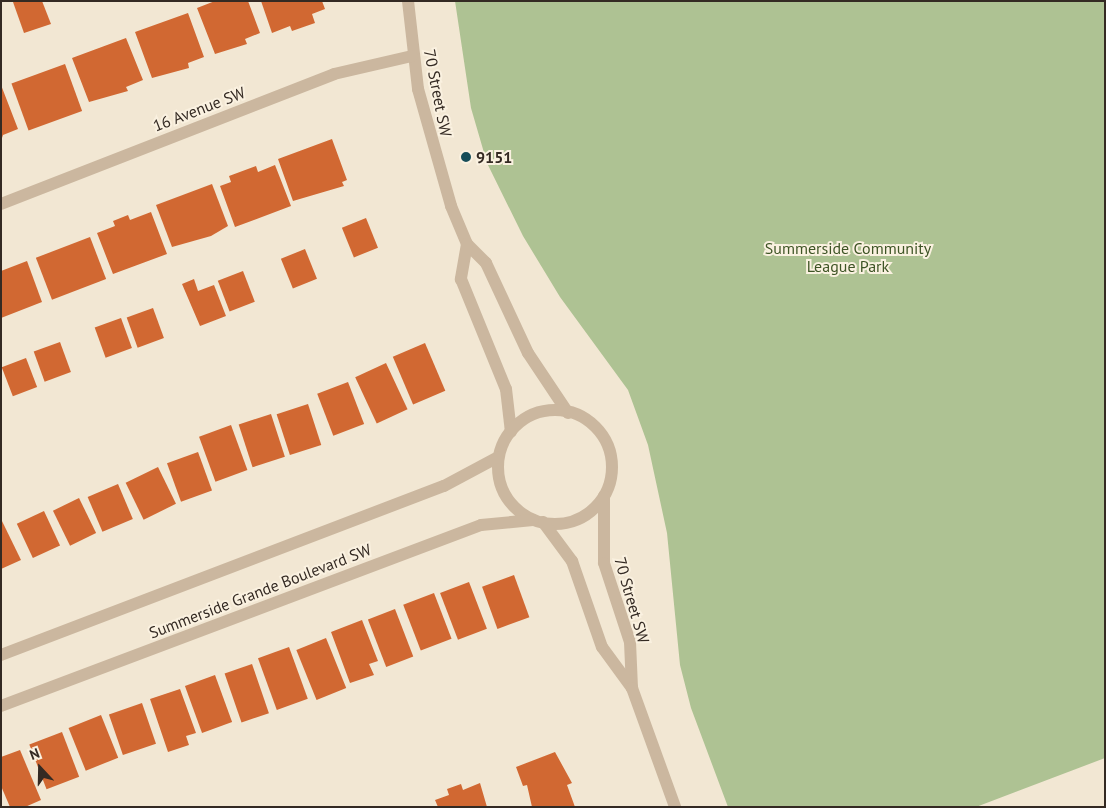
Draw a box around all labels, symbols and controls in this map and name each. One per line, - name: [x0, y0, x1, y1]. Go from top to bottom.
- street label: 70 Street SW: [420, 48, 456, 138]
- street label: 16 Avenue SW: [150, 83, 248, 135]
- place label: 9151: [476, 147, 512, 167]
- marker: 9151: [460, 151, 472, 163]
- park label: Summerside Community League Park: [765, 238, 931, 276]
- street label: Summerside Grande Boulevard SW: [146, 540, 374, 642]
- street label: 70 Street SW: [611, 555, 653, 645]
- north arrow: [15, 743, 65, 793]
- text: N: [27, 744, 42, 764]

